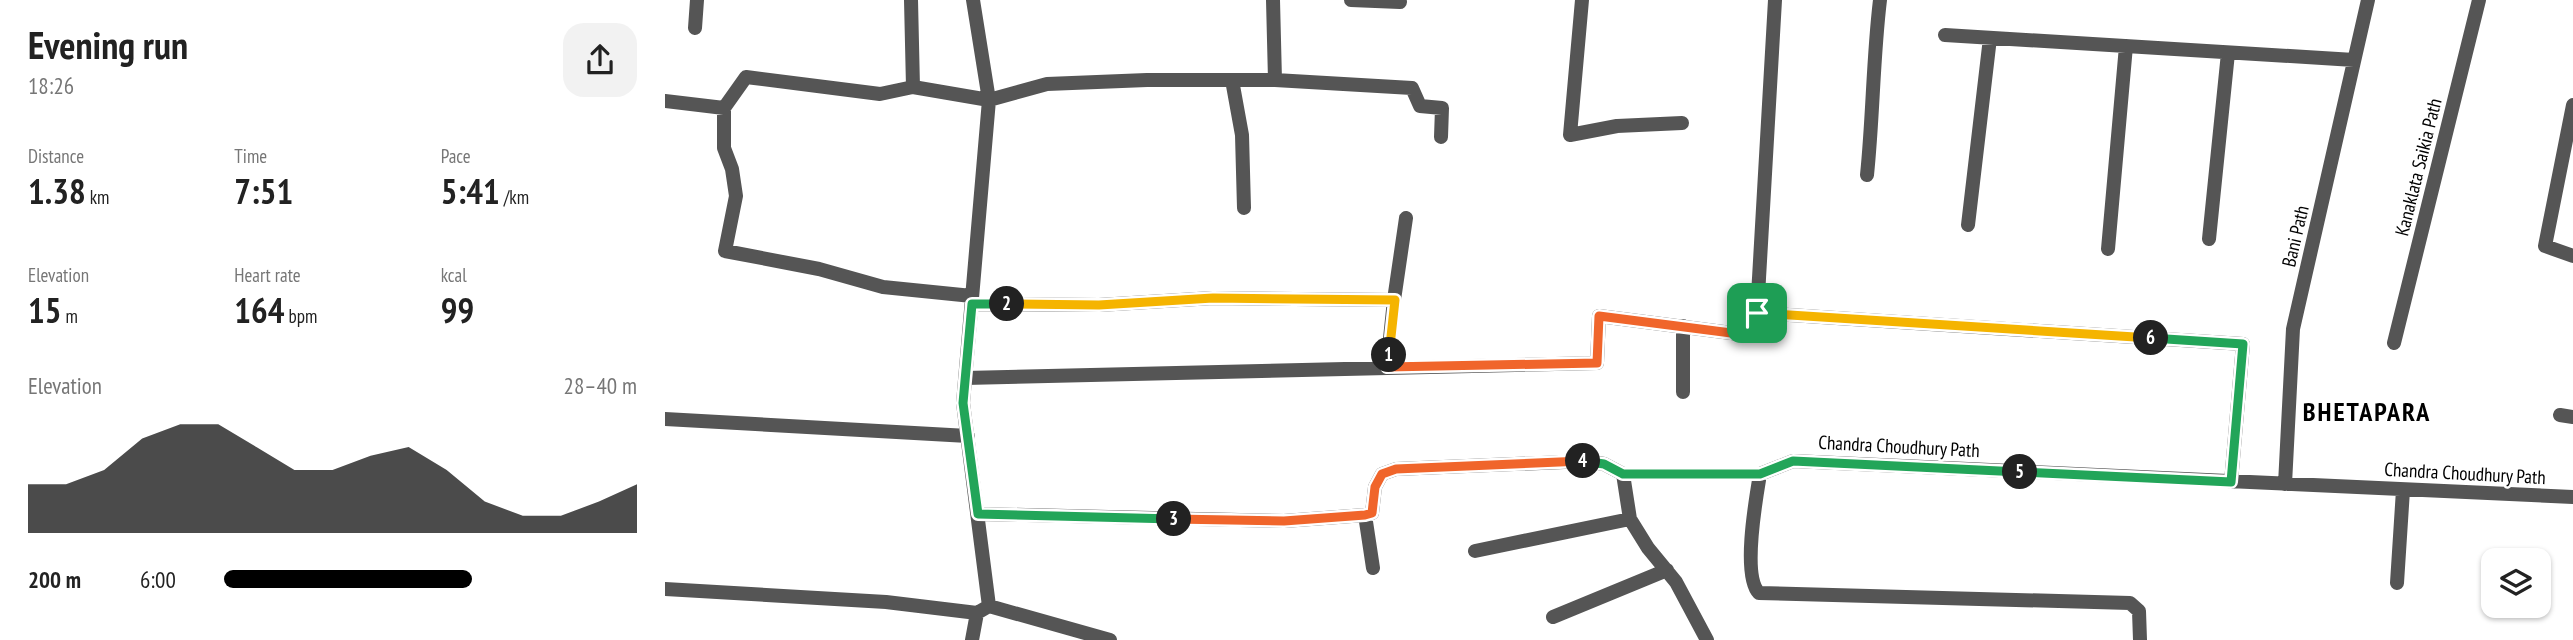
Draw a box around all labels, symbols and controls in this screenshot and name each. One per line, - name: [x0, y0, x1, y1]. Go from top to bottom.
- text: Evening run: [28, 20, 188, 69]
- button: share: [563, 23, 637, 97]
- text: 18:26: [28, 71, 74, 100]
- street label: Kanaklata Saikia Path: [2389, 96, 2447, 238]
- text: Distance: [28, 144, 84, 168]
- text: Time: [234, 144, 267, 168]
- text: Pace: [441, 144, 471, 168]
- text: 1.38: [28, 168, 86, 214]
- text: 7:51: [234, 168, 293, 214]
- text: 5:41: [441, 168, 500, 214]
- text: km: [86, 185, 109, 209]
- text: /km: [500, 185, 529, 209]
- street label: Bani Path: [2276, 203, 2314, 269]
- text: Elevation: [28, 263, 89, 287]
- text: Heart rate: [234, 263, 301, 287]
- text: kcal: [441, 263, 467, 287]
- pin: [1727, 283, 1787, 343]
- pin: 2: [989, 286, 1025, 322]
- text: 15: [28, 287, 61, 333]
- text: 164: [234, 287, 285, 333]
- text: 99: [441, 287, 474, 333]
- text: 2: [1002, 291, 1011, 315]
- icon: arrive: [1738, 294, 1776, 332]
- text: m: [61, 304, 78, 328]
- text: bpm: [285, 304, 317, 328]
- pin: 6: [2133, 320, 2169, 356]
- text: 6: [2146, 325, 2155, 349]
- pin: 1: [1371, 338, 1407, 372]
- text: 1: [1384, 342, 1393, 366]
- text: Elevation: [28, 371, 102, 400]
- text: 28–40 m: [564, 371, 637, 400]
- district label: BHETAPARA: [2303, 395, 2431, 428]
- street label: Chandra Choudhury Path: [1818, 430, 1980, 462]
- pin: 4: [1565, 444, 1601, 478]
- text: 4: [1578, 448, 1587, 472]
- pin: 5: [2003, 454, 2037, 490]
- street label: Chandra Choudhury Path: [2384, 457, 2546, 489]
- text: 5: [2015, 459, 2024, 483]
- pin: 3: [1156, 502, 1191, 536]
- text: 3: [1169, 506, 1178, 530]
- map controls: [2481, 548, 2551, 618]
- button: layers: [2481, 548, 2551, 618]
- text: 200 m: [28, 565, 81, 594]
- text: 6:00: [140, 565, 176, 594]

